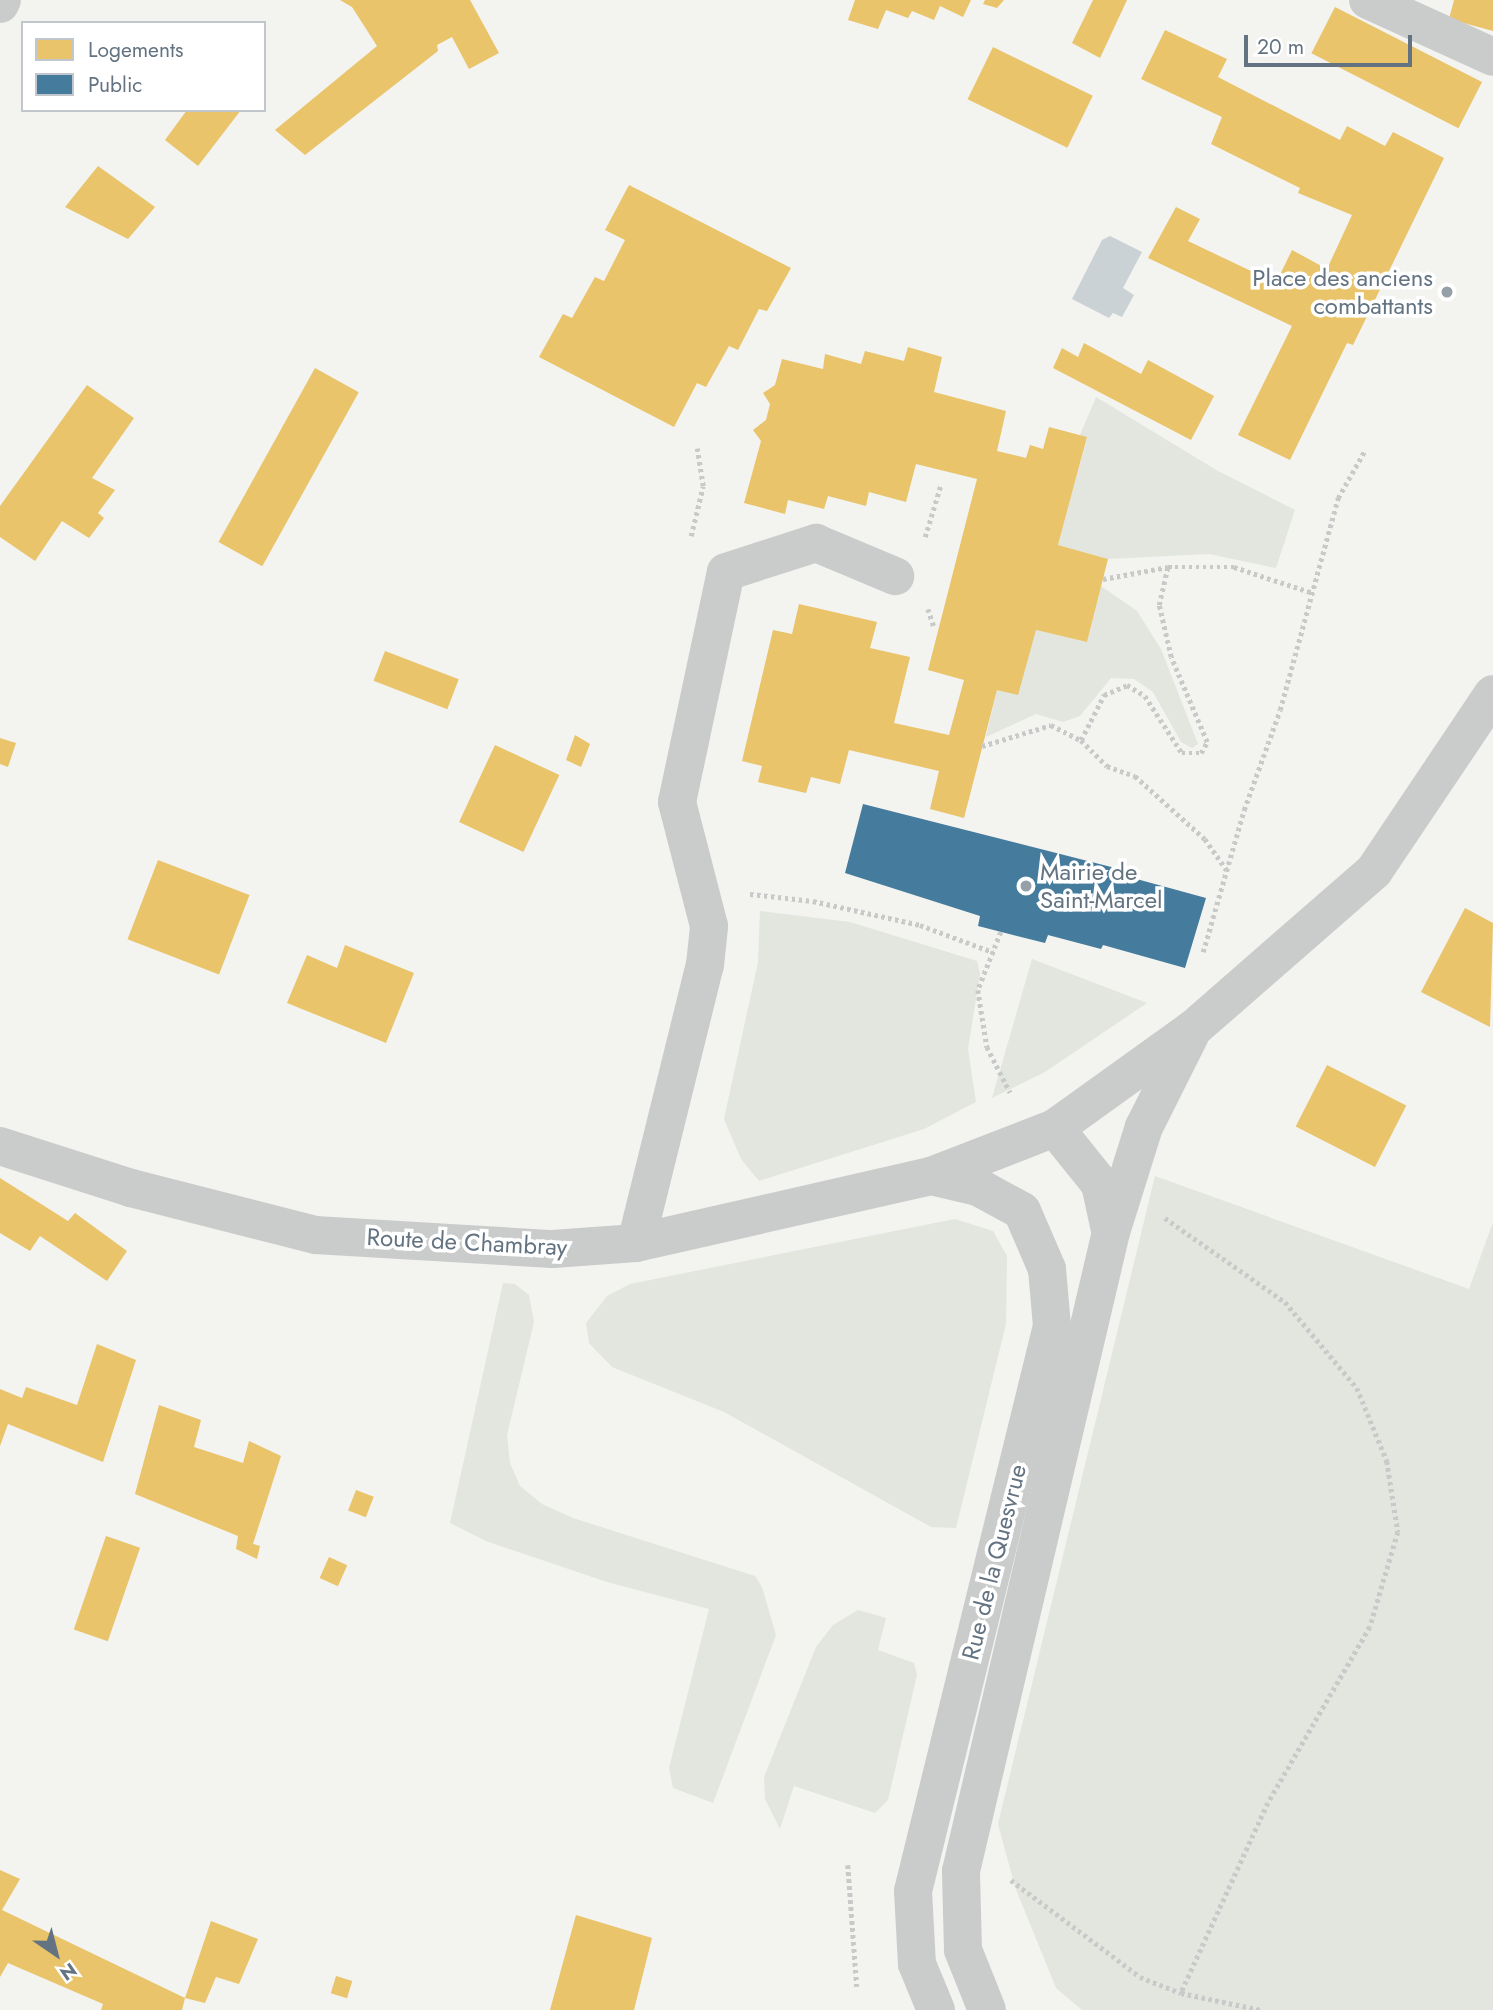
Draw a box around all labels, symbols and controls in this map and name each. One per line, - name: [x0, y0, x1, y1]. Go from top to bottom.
- legend: [21, 21, 266, 112]
- scale bar: [1248, 21, 1416, 65]
- text: 20 m: [1257, 32, 1304, 62]
- text: Logements: [88, 35, 183, 65]
- text: Public: [88, 70, 142, 100]
- place label: Place des anciens combattants: [1252, 264, 1433, 320]
- marker: Place des anciens combattants: [1439, 284, 1455, 300]
- place label: Mairie de Saint-Marcel: [1040, 858, 1163, 914]
- marker: Mairie de Saint-Marcel: [1018, 878, 1034, 894]
- street label: Route de Chambray: [366, 1222, 568, 1262]
- street label: Rue de la Quesvrue: [956, 1461, 1032, 1663]
- north arrow: [21, 1919, 91, 1989]
- text: N: [54, 1956, 82, 1987]

